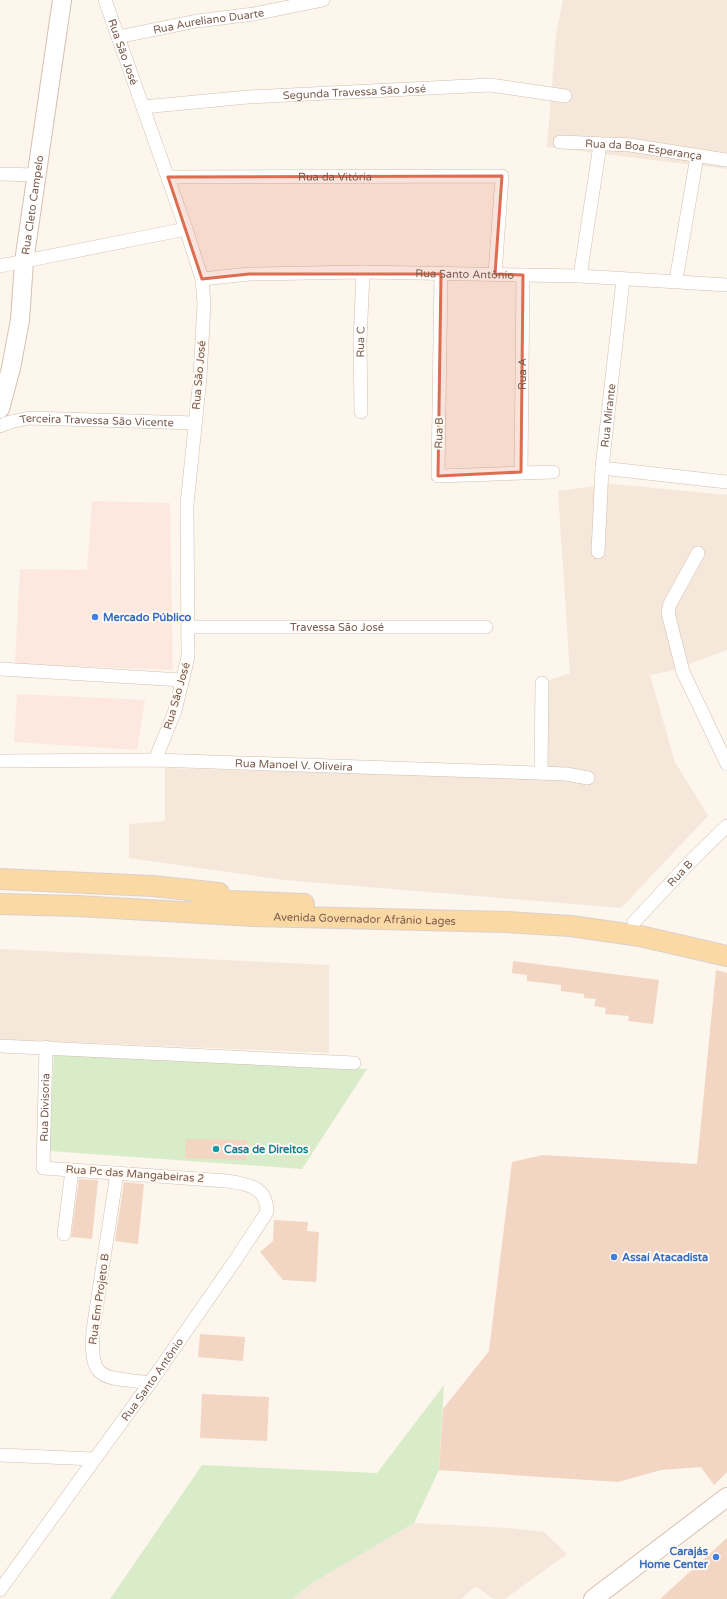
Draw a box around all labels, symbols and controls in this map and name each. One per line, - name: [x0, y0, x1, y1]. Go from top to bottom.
- street label: Rua Aureliano Duarte: [152, 6, 265, 36]
- street label: Rua São José: [106, 17, 141, 87]
- street label: Segunda Travessa São José: [283, 82, 426, 102]
- street label: Rua da Boa Esperança: [585, 137, 703, 163]
- street label: Rua Cleto Campelo: [19, 154, 46, 256]
- street label: Rua da Vitória: [298, 170, 372, 183]
- street label: Rua Santo Antônio: [415, 266, 514, 281]
- street label: Rua C: [353, 326, 367, 358]
- street label: Rua São José: [190, 340, 208, 410]
- street label: Rua A: [515, 358, 529, 390]
- street label: Rua Mirante: [598, 383, 618, 448]
- street label: Terceira Travessa São Vicente: [19, 411, 174, 429]
- street label: Rua B: [432, 417, 446, 449]
- place label: Mercado Público: [103, 611, 192, 624]
- marker: Mercado Público: [90, 612, 100, 622]
- street label: Travessa São José: [290, 621, 384, 634]
- street label: Rua São José: [161, 661, 193, 731]
- street label: Rua Manoel V. Oliveira: [235, 756, 353, 773]
- street label: Rua B: [664, 857, 695, 889]
- street label: Avenida Governador Afrânio Lages: [273, 910, 456, 927]
- street label: Rua Divisoria: [37, 1073, 52, 1142]
- place label: Casa de Direitos: [224, 1143, 309, 1156]
- marker: Casa de Direitos: [211, 1144, 221, 1154]
- street label: Rua Pc das Mangabeiras 2: [65, 1163, 205, 1185]
- place label: Assaí Atacadista: [622, 1251, 708, 1264]
- street label: Rua Em Projeto B: [86, 1252, 112, 1345]
- marker: Assaí Atacadista: [609, 1252, 619, 1262]
- street label: Rua Santo Antônio: [118, 1335, 186, 1423]
- place label: Carajás Home Center: [639, 1545, 709, 1571]
- marker: Carajás Home Center: [711, 1552, 721, 1562]

